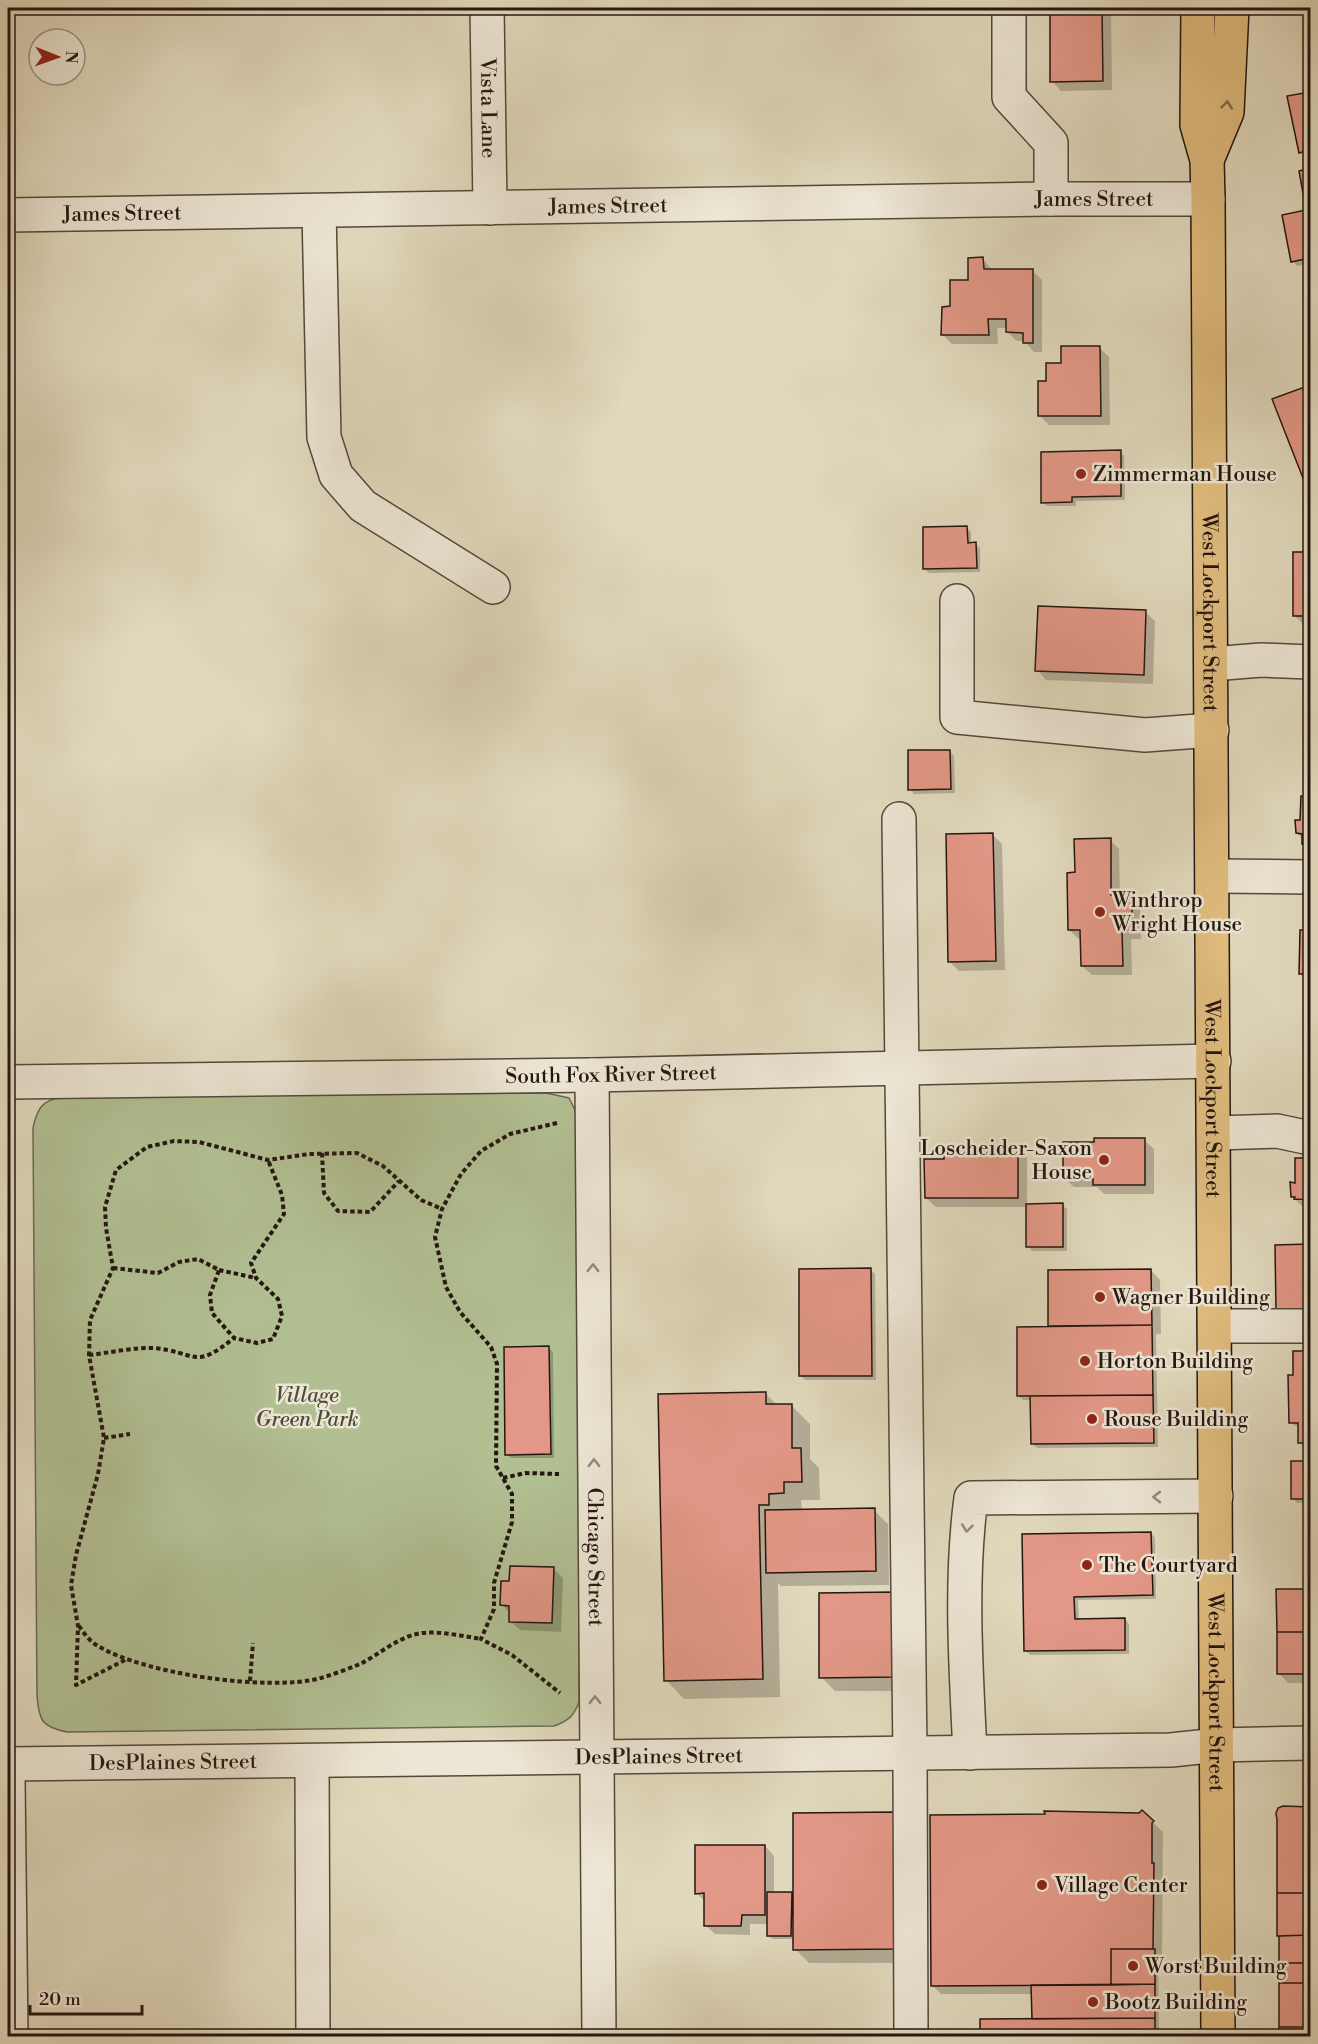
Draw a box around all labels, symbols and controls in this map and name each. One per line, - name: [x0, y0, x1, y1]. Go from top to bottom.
- north arrow: [27, 27, 87, 87]
- text: N: [61, 51, 81, 64]
- street label: Vista Lane: [474, 57, 501, 158]
- one-way arrow: [1220, 101, 1233, 110]
- street label: James Street: [1033, 187, 1154, 213]
- street label: James Street: [547, 193, 668, 221]
- street label: James Street: [61, 200, 182, 228]
- place label: Zimmerman House: [1093, 462, 1277, 488]
- marker: Zimmerman House: [1074, 467, 1088, 481]
- street label: West Lockport Street: [1196, 512, 1223, 713]
- place label: Winthrop Wright House: [1111, 888, 1242, 938]
- marker: Winthrop Wright House: [1093, 905, 1107, 919]
- street label: West Lockport Street: [1198, 998, 1225, 1199]
- street label: South Fox River Street: [505, 1060, 718, 1090]
- place label: Loscheider-Saxon House: [920, 1136, 1092, 1186]
- marker: Loscheider-Saxon House: [1097, 1153, 1111, 1167]
- one-way arrow: [587, 1263, 599, 1272]
- place label: Wagner Building: [1111, 1285, 1270, 1311]
- marker: Wagner Building: [1093, 1290, 1107, 1304]
- place label: Horton Building: [1097, 1349, 1253, 1375]
- marker: Horton Building: [1078, 1354, 1092, 1368]
- park label: Village Green Park: [256, 1383, 358, 1433]
- place label: Rouse Building: [1104, 1407, 1248, 1433]
- marker: Rouse Building: [1085, 1412, 1099, 1426]
- one-way arrow: [588, 1458, 600, 1467]
- street label: Chicago Street: [581, 1487, 608, 1627]
- one-way arrow: [1153, 1491, 1162, 1503]
- one-way arrow: [962, 1523, 974, 1532]
- place label: The Courtyard: [1099, 1553, 1238, 1579]
- marker: The Courtyard: [1080, 1558, 1094, 1572]
- street label: West Lockport Street: [1202, 1592, 1229, 1793]
- one-way arrow: [589, 1695, 601, 1704]
- street label: DesPlaines Street: [575, 1743, 744, 1771]
- street label: DesPlaines Street: [89, 1749, 258, 1777]
- place label: Village Center: [1053, 1873, 1188, 1899]
- marker: Village Center: [1035, 1878, 1049, 1892]
- place label: Worst Building: [1144, 1954, 1287, 1980]
- marker: Worst Building: [1126, 1959, 1140, 1973]
- scale bar: [30, 1978, 142, 2016]
- text: 20 m: [39, 1988, 81, 2011]
- place label: Bootz Building: [1104, 1990, 1247, 2016]
- marker: Bootz Building: [1086, 1995, 1100, 2009]

